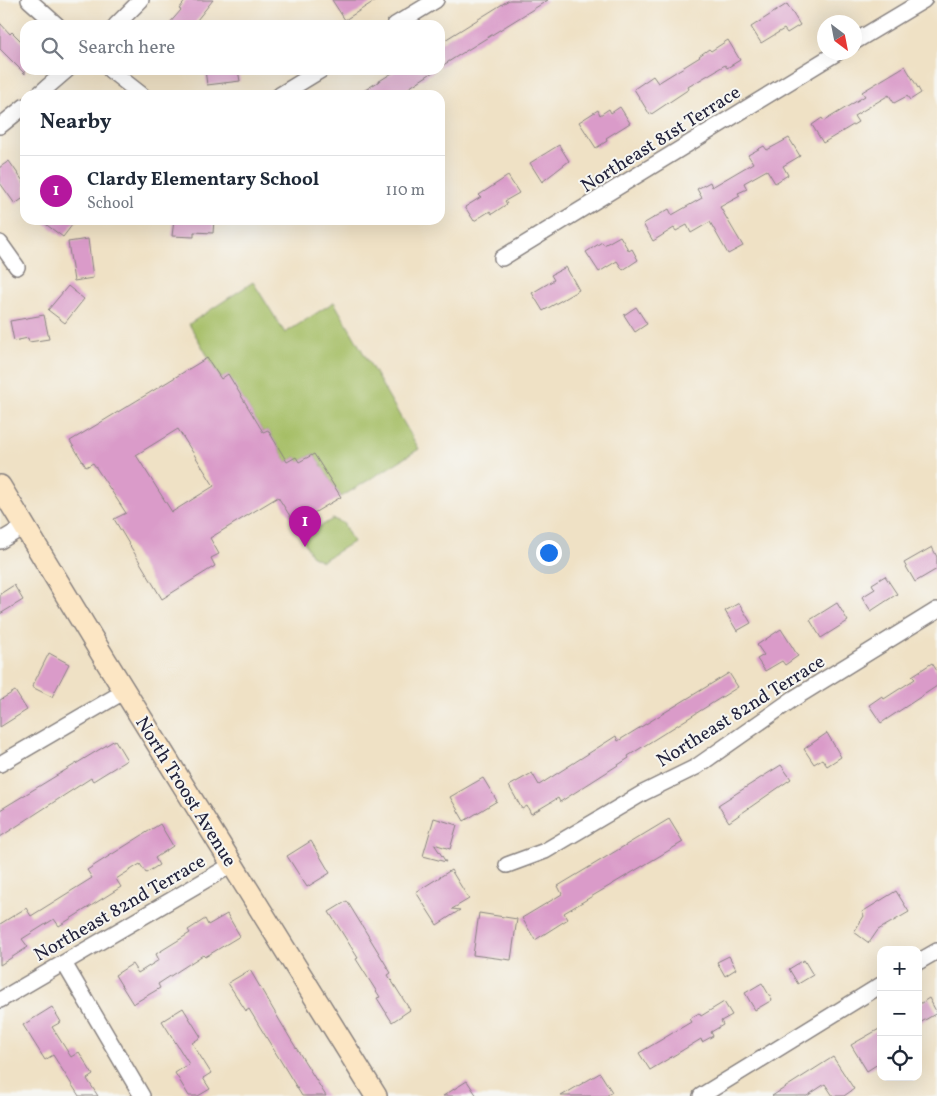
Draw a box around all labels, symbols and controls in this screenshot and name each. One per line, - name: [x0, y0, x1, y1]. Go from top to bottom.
- north arrow: [817, 15, 862, 60]
- search box: [20, 20, 445, 75]
- icon: search: [38, 34, 66, 62]
- text: Search here: [78, 35, 175, 61]
- street label: Northeast 81st Terrace: [576, 80, 746, 199]
- text: Nearby: [40, 108, 111, 137]
- text: Clardy Elementary School: [87, 167, 319, 193]
- text: 1: [53, 180, 59, 202]
- text: 110 m: [386, 180, 425, 202]
- text: School: [87, 193, 134, 215]
- pin: 1: [289, 506, 321, 547]
- your location: [536, 540, 562, 566]
- street label: Northeast 82nd Terrace: [652, 649, 830, 774]
- street label: North Troost Avenue: [129, 712, 242, 872]
- street label: Northeast 82nd Terrace: [29, 849, 211, 969]
- map controls: [877, 946, 922, 1081]
- button: +: [877, 946, 922, 991]
- button: −: [877, 991, 922, 1036]
- button: locate: [877, 1036, 922, 1081]

